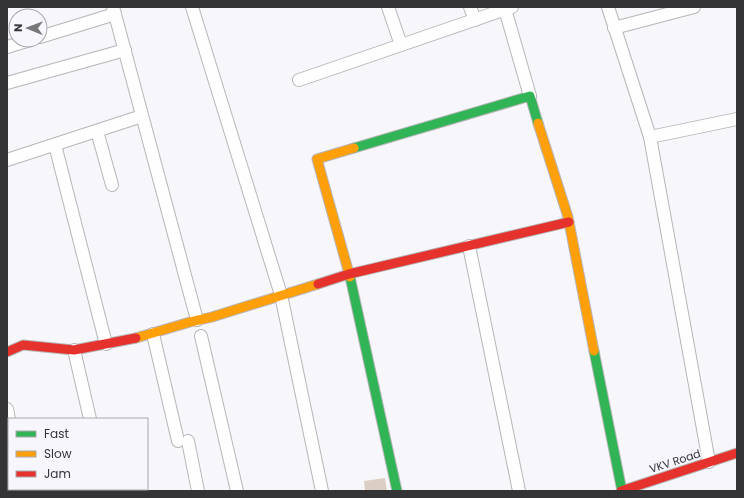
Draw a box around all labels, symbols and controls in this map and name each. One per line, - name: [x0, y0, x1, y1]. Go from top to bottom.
- north arrow: [8, 8, 48, 48]
- text: N: [10, 24, 26, 32]
- legend: [8, 418, 148, 490]
- text: Fast: [44, 425, 69, 442]
- text: Slow: [44, 445, 72, 462]
- street label: VKV Road: [647, 445, 703, 477]
- text: Jam: [44, 465, 71, 482]

